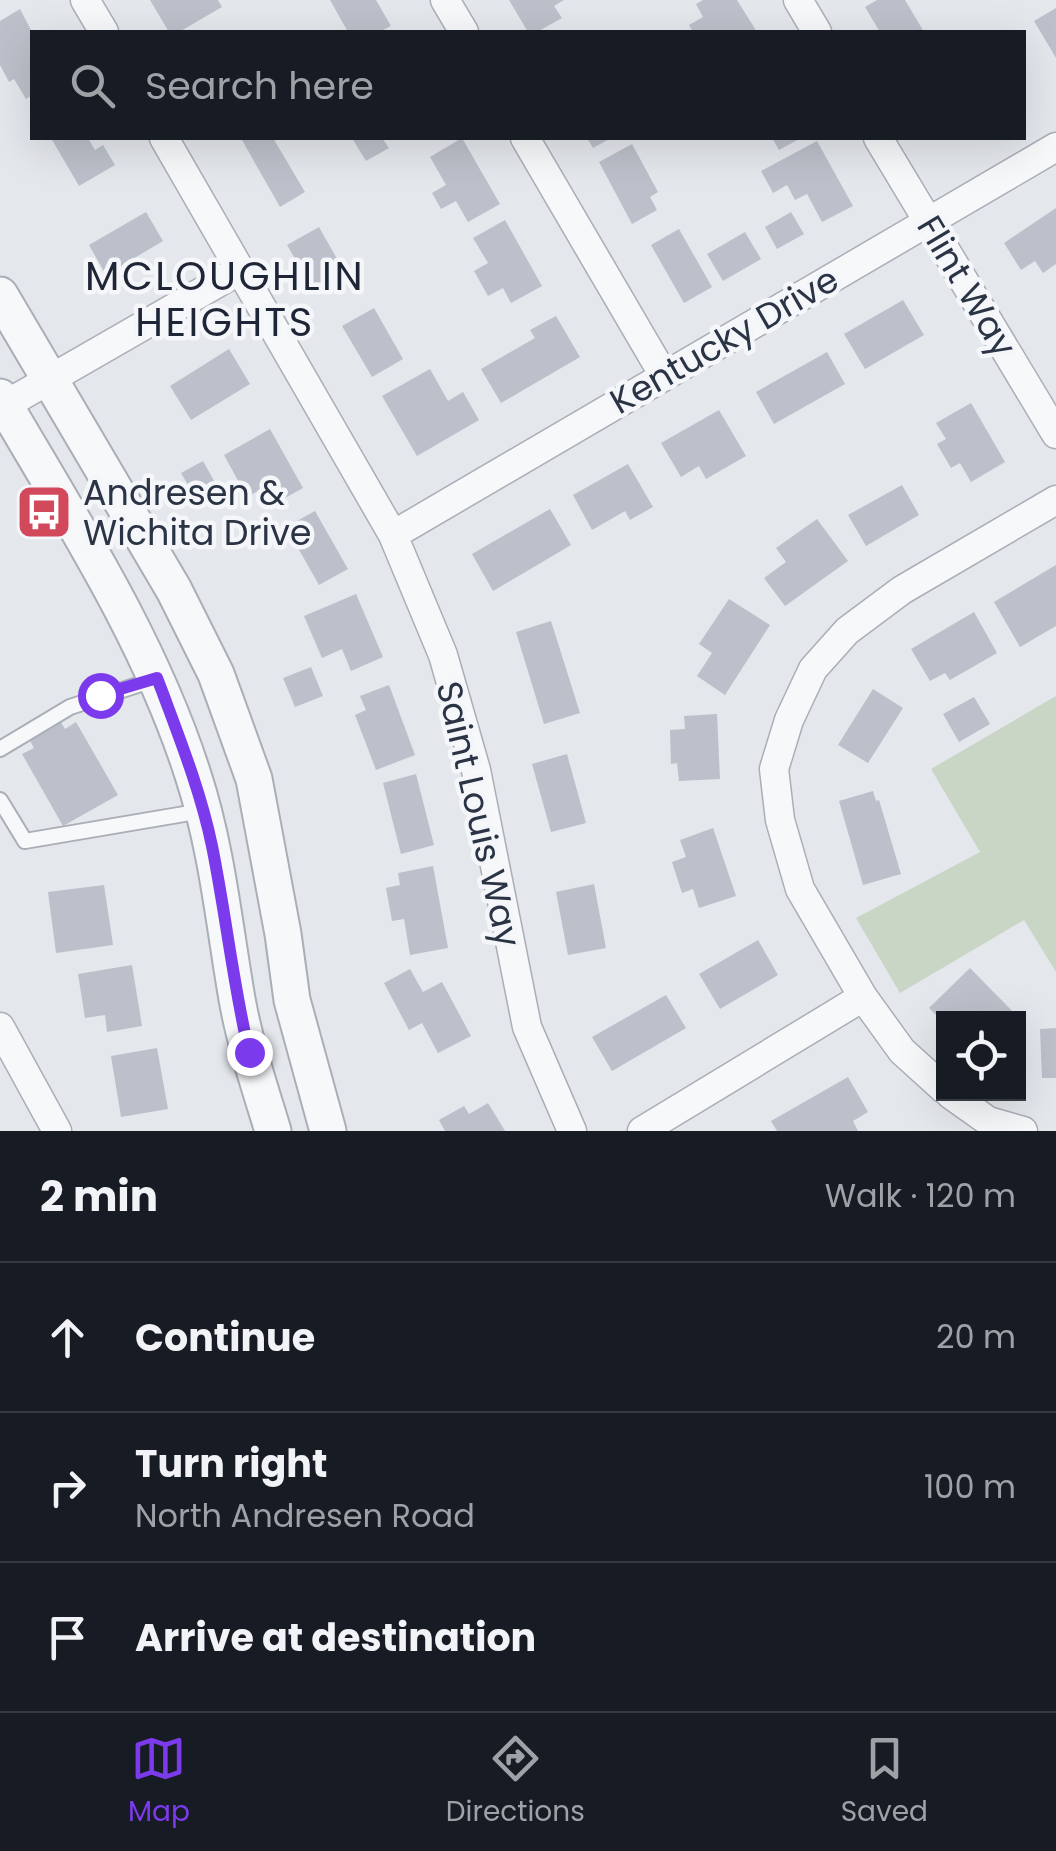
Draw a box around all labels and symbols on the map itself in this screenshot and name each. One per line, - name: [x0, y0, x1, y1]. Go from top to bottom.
- street label: Flint Way: [906, 206, 1029, 366]
- district label: MCLOUGHLIN HEIGHTS: [85, 248, 365, 350]
- street label: Kentucky Drive: [601, 255, 847, 425]
- place label: Andresen & Wichita Drive: [83, 468, 312, 557]
- bus stop icon: Andresen & Wichita Drive: [14, 482, 74, 542]
- route start: [78, 673, 124, 719]
- street label: Saint Louis Way: [425, 676, 533, 952]
- route end: [227, 1030, 273, 1076]

